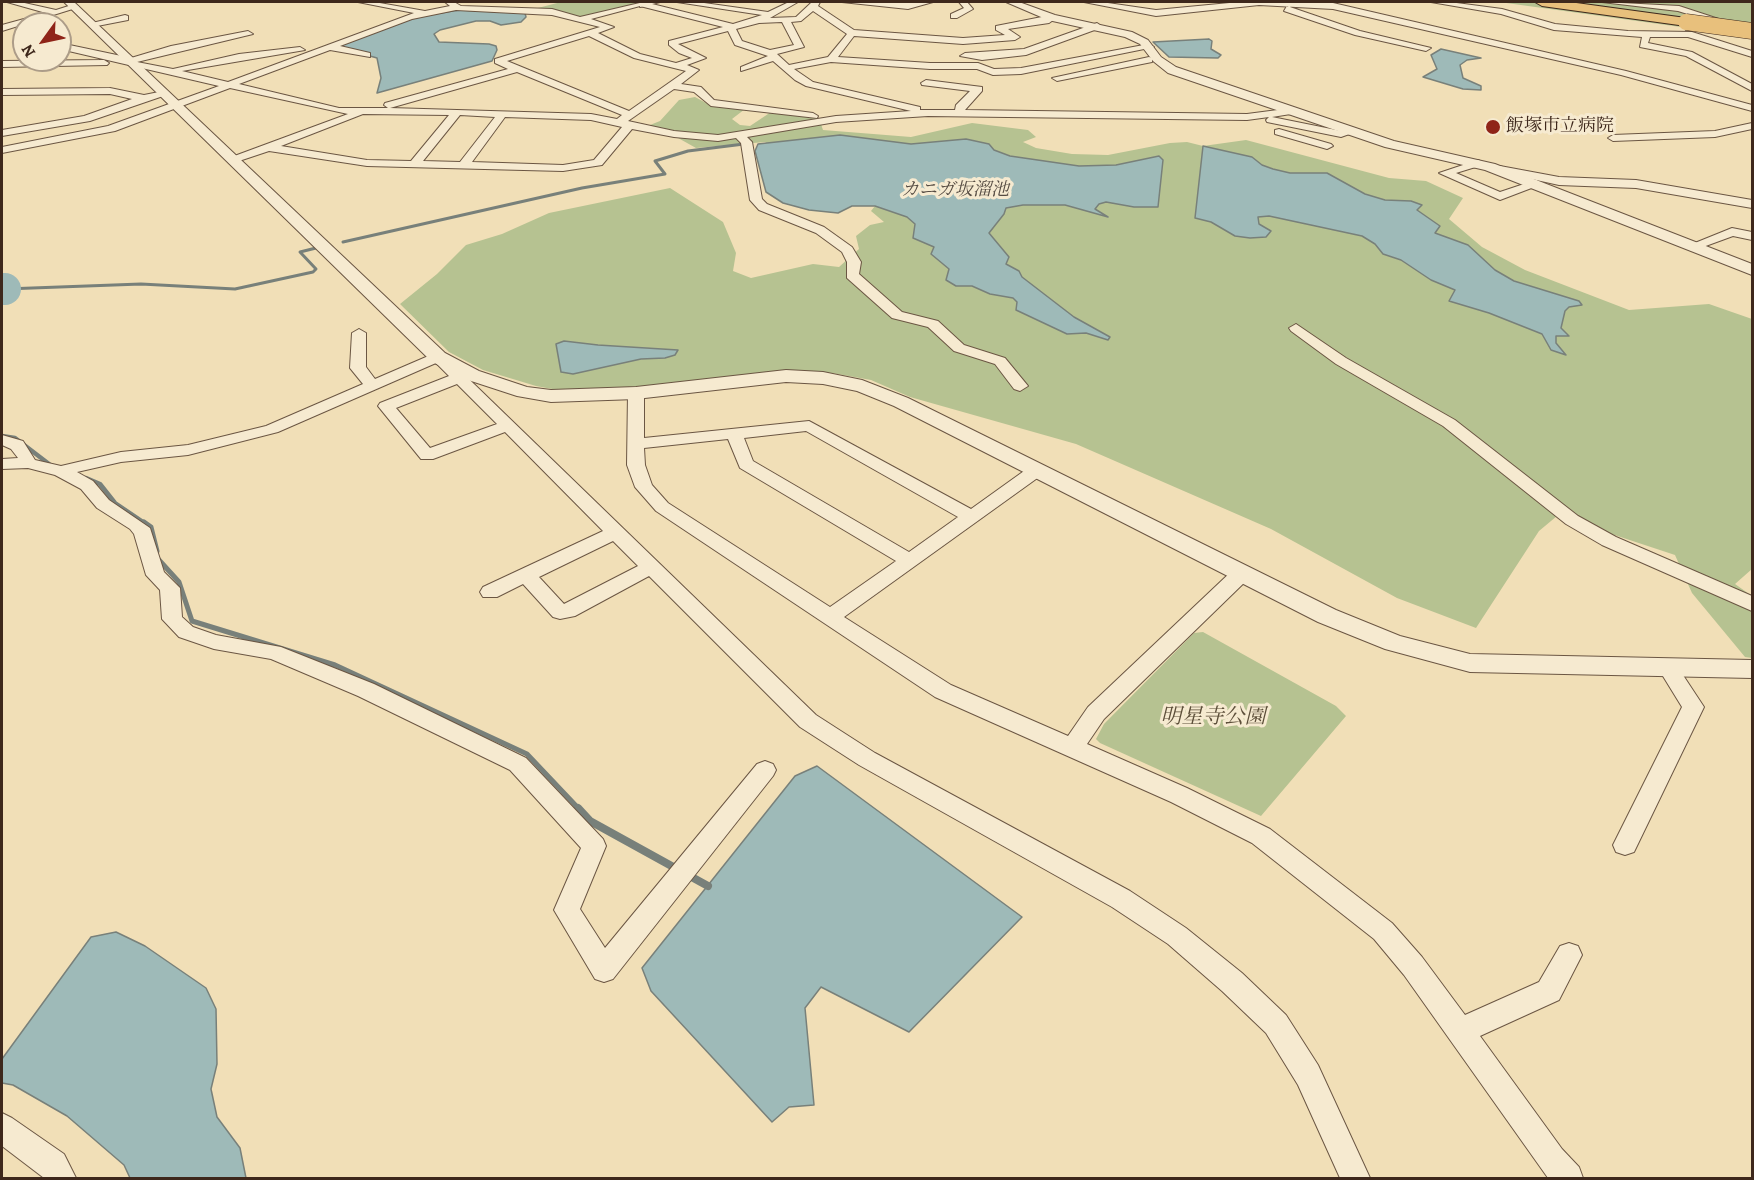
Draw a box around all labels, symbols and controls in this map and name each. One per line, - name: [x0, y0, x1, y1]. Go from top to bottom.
- north arrow: [12, 12, 72, 72]
- text: N: [16, 40, 41, 62]
- place label: 飯塚市立病院: [1506, 116, 1614, 138]
- marker: 飯塚市立病院: [1484, 118, 1502, 136]
- water label: カニガ坂溜池: [901, 180, 1009, 202]
- park label: 明星寺公園: [1161, 705, 1265, 731]

